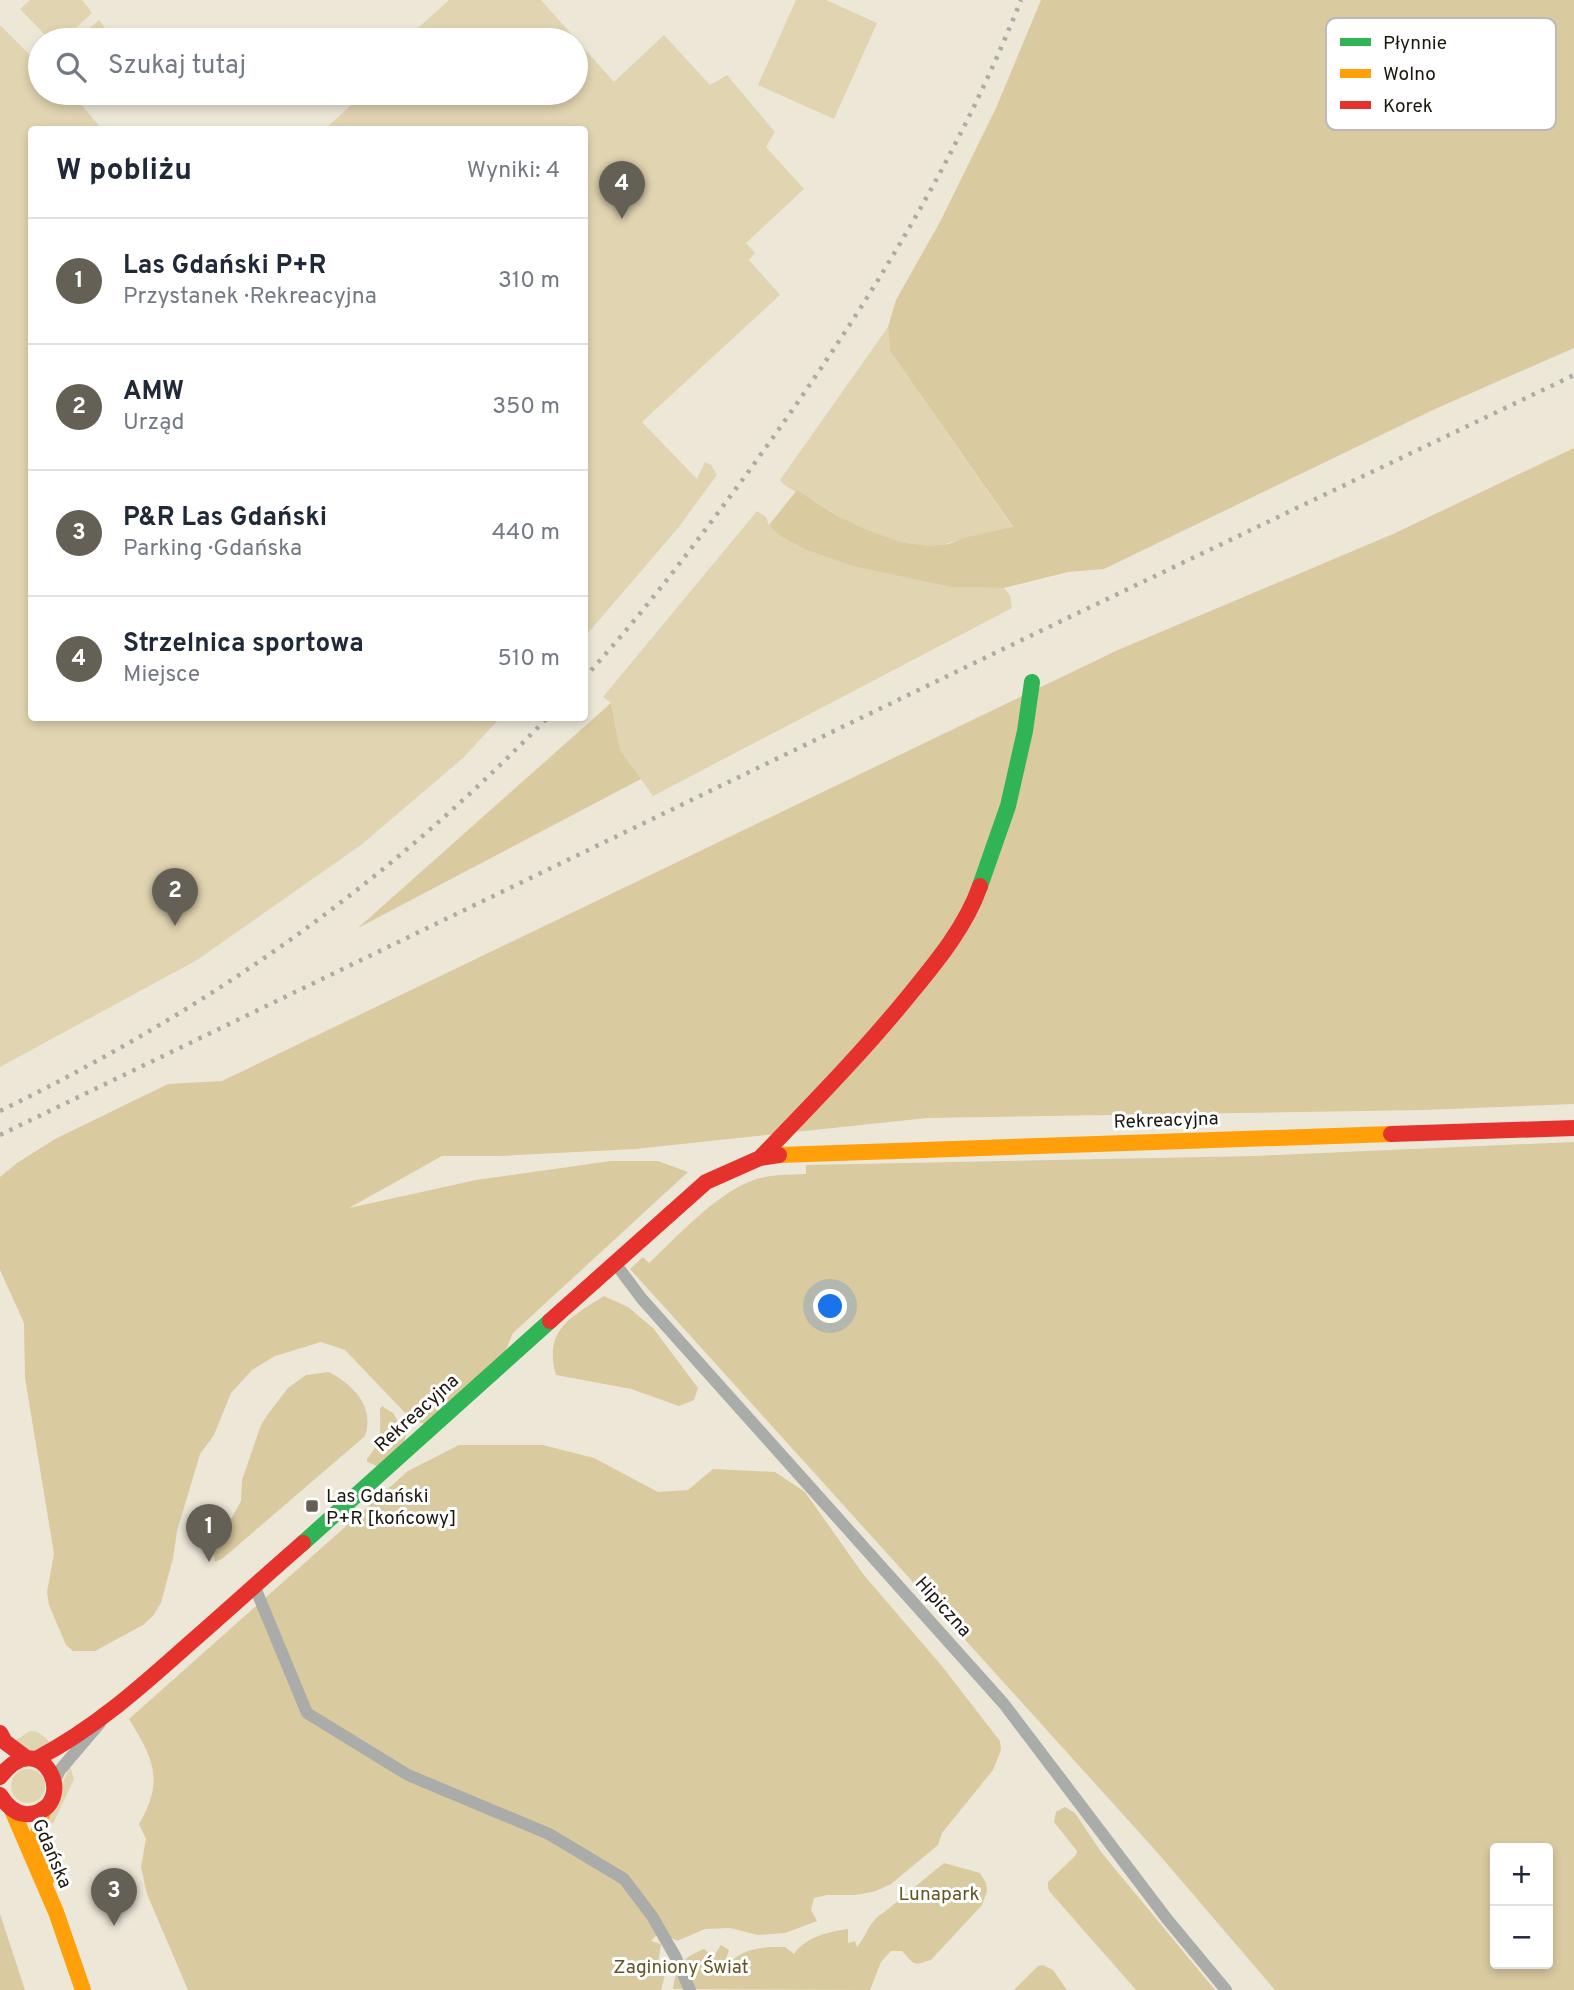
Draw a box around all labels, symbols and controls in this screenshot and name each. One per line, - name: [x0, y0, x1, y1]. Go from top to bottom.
- legend: [1326, 18, 1556, 130]
- search box: [28, 28, 588, 105]
- text: Płynnie: [1383, 32, 1447, 56]
- icon: search: [52, 48, 90, 86]
- text: Szukaj tutaj: [108, 50, 246, 83]
- text: Wolno: [1383, 63, 1436, 87]
- text: Korek: [1383, 95, 1433, 119]
- text: W pobliżu: [56, 153, 192, 190]
- text: Wyniki: 4: [467, 157, 560, 186]
- pin: 4: [599, 161, 645, 219]
- text: Las Gdański P+R: [123, 250, 327, 283]
- text: 1: [74, 267, 84, 296]
- text: 310 m: [498, 267, 560, 296]
- text: Przystanek · Rekreacyjna: [123, 283, 377, 312]
- text: AMW: [123, 376, 184, 409]
- text: 2: [72, 393, 86, 422]
- text: 350 m: [492, 393, 560, 422]
- text: Urząd: [123, 409, 185, 438]
- text: P&R Las Gdański: [123, 502, 327, 535]
- text: 3: [72, 519, 86, 548]
- text: 440 m: [492, 519, 560, 548]
- text: Parking · Gdańska: [123, 535, 302, 564]
- text: Strzelnica sportowa: [123, 628, 364, 661]
- text: 4: [72, 645, 86, 674]
- text: 510 m: [497, 645, 560, 674]
- text: Miejsce: [123, 661, 200, 690]
- pin: 2: [152, 868, 198, 926]
- street label: Rekreacyjna: [1113, 1107, 1219, 1135]
- your location: [813, 1289, 847, 1323]
- street label: Rekreacyjna: [370, 1369, 464, 1458]
- place label: Las Gdański P+R [końcowy]: [326, 1485, 456, 1531]
- marker: Las Gdański P+R [końcowy]: [304, 1498, 320, 1514]
- pin: 1: [186, 1504, 232, 1562]
- street label: Hipiczna: [909, 1572, 976, 1643]
- street label: Gdańska: [26, 1815, 77, 1892]
- map controls: [1490, 1843, 1553, 1969]
- button: +: [1490, 1843, 1553, 1906]
- pin: 3: [91, 1868, 137, 1926]
- park label: Lunapark: [898, 1883, 980, 1907]
- button: −: [1490, 1906, 1553, 1969]
- park label: Zaginiony Świat: [613, 1955, 749, 1980]

